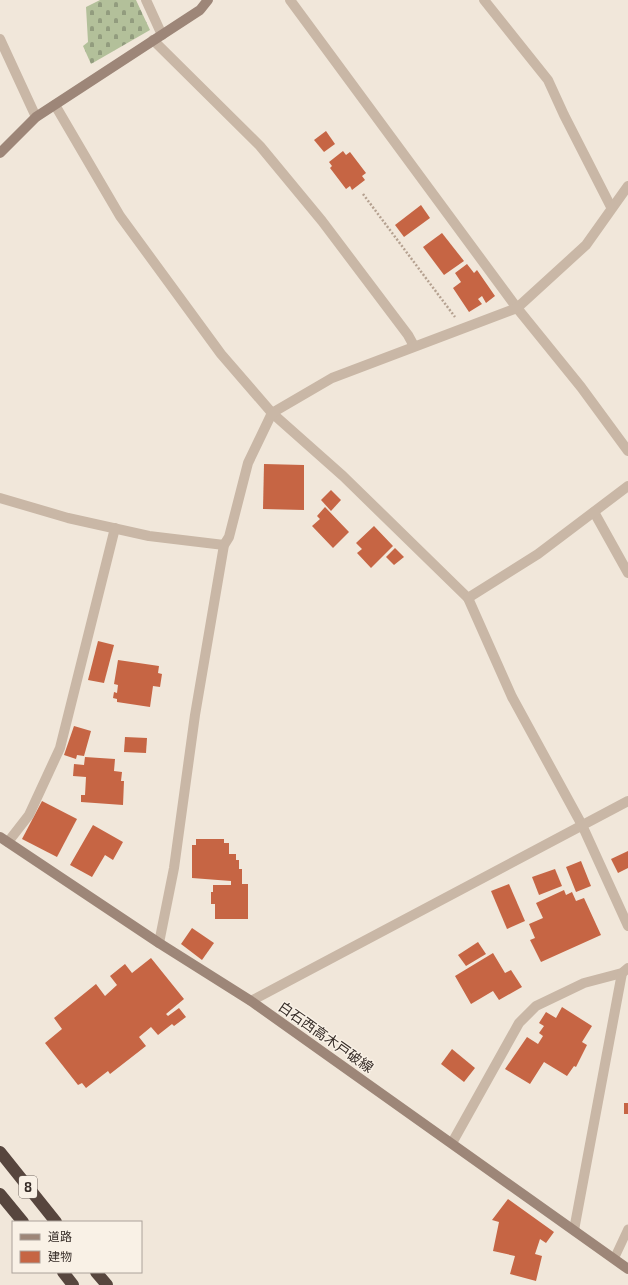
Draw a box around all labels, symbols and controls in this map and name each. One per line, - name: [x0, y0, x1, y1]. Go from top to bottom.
- street label: 白石西高木戸破線: [276, 998, 377, 1076]
- road number: 8: [19, 1176, 37, 1198]
- legend: [12, 1221, 142, 1273]
- text: 道路: [48, 1229, 72, 1243]
- text: 建物: [48, 1249, 72, 1263]

